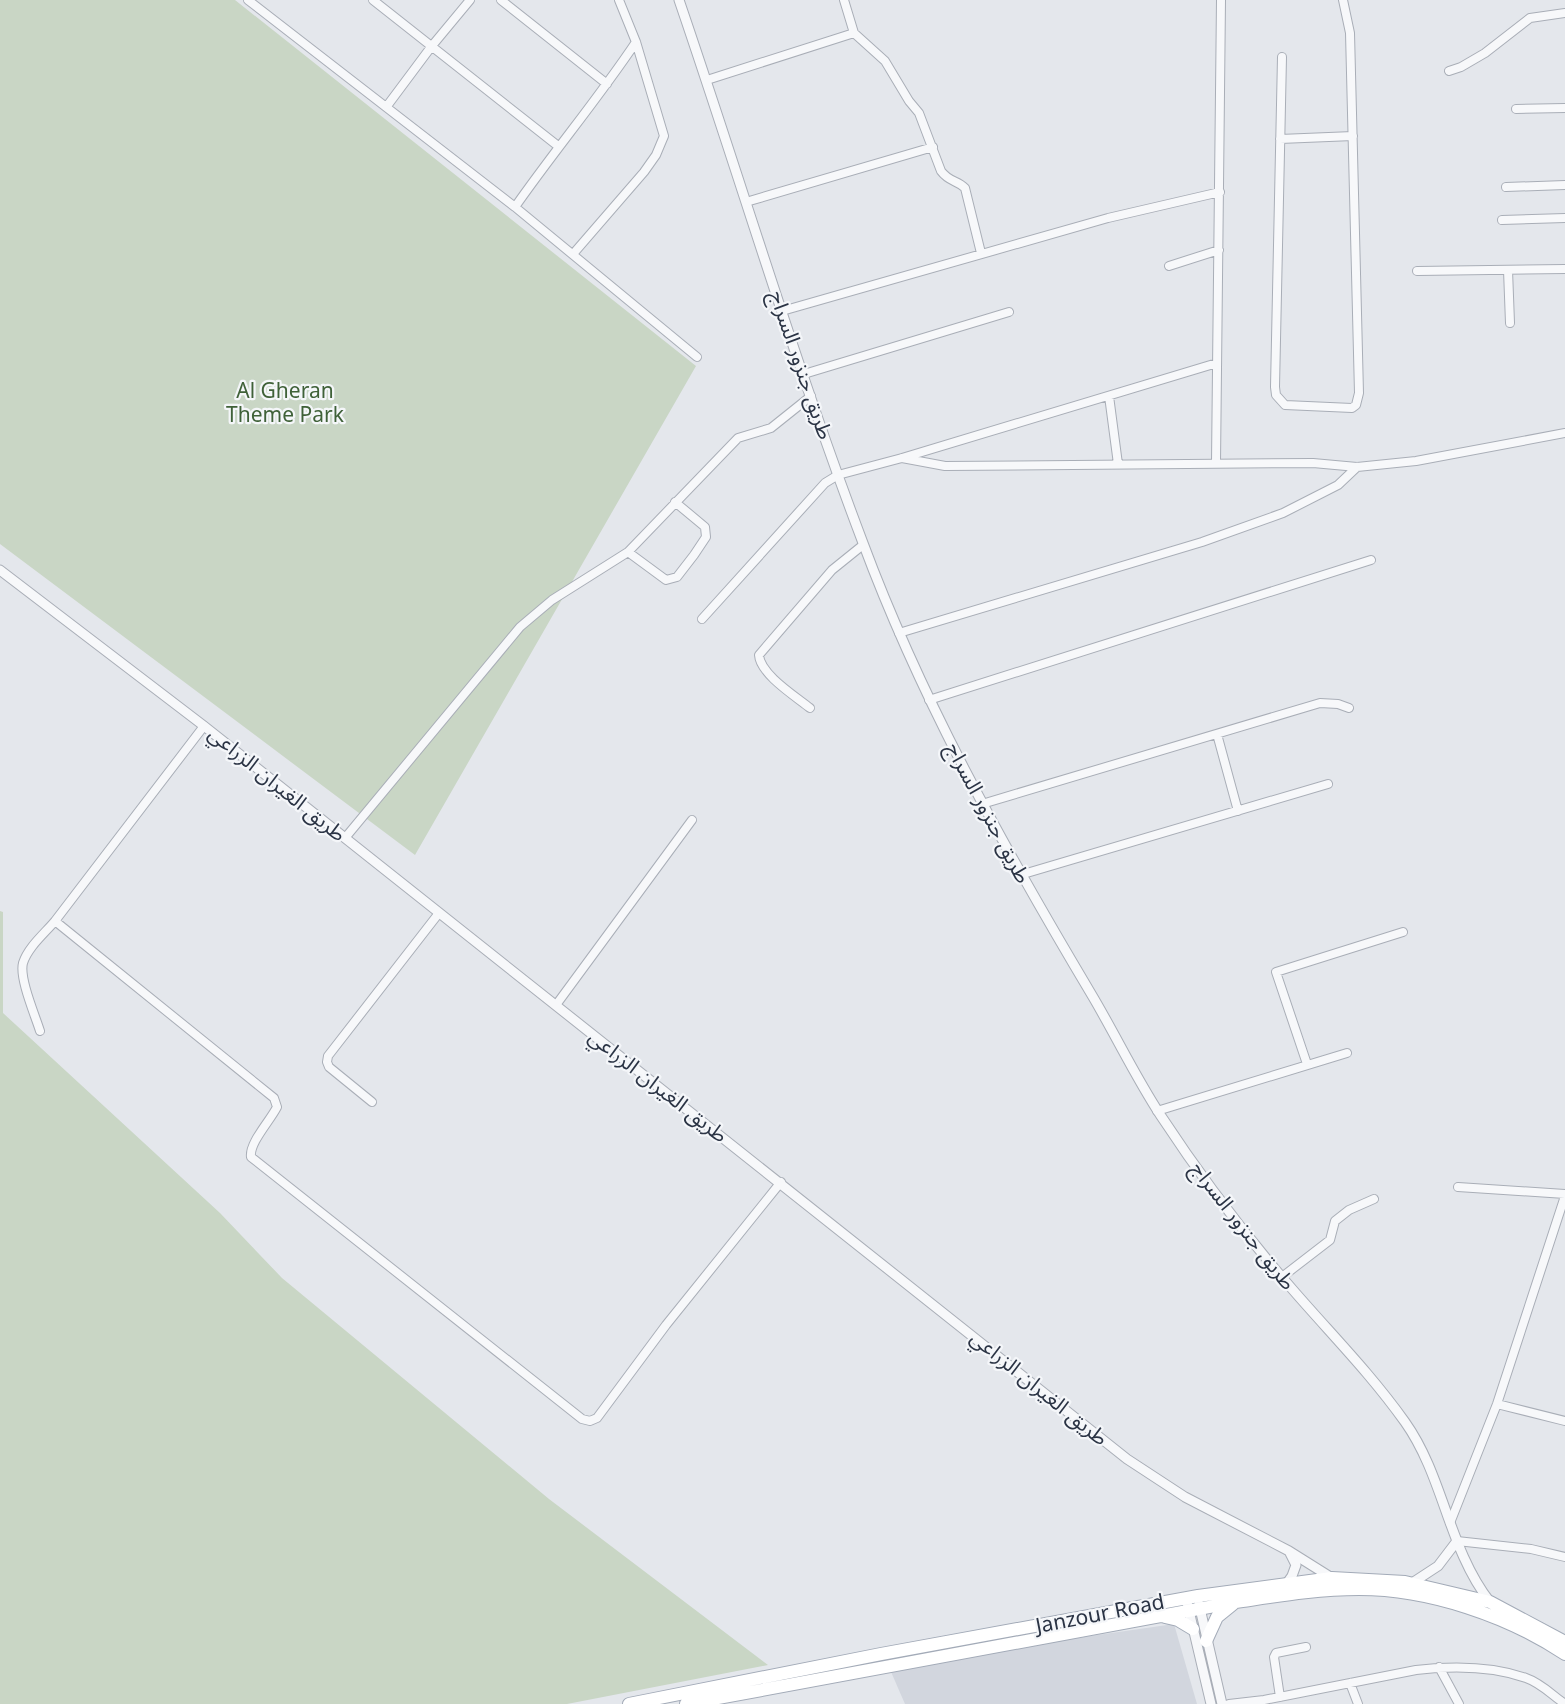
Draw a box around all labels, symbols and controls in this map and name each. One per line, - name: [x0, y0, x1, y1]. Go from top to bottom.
- street label: طريق جنزور السراج: [761, 287, 841, 443]
- park label: Al Gheran Theme Park: [226, 376, 345, 428]
- street label: طريق الغيران الزراعي: [201, 719, 352, 850]
- street label: طريق جنزور السراج: [938, 737, 1038, 889]
- street label: طريق الغيران الزراعي: [581, 1022, 734, 1151]
- street label: طريق جنزور السراج: [1183, 1155, 1303, 1297]
- street label: طريق الغيران الزراعي: [963, 1323, 1114, 1454]
- street label: Janzour Road: [1031, 1587, 1167, 1640]

